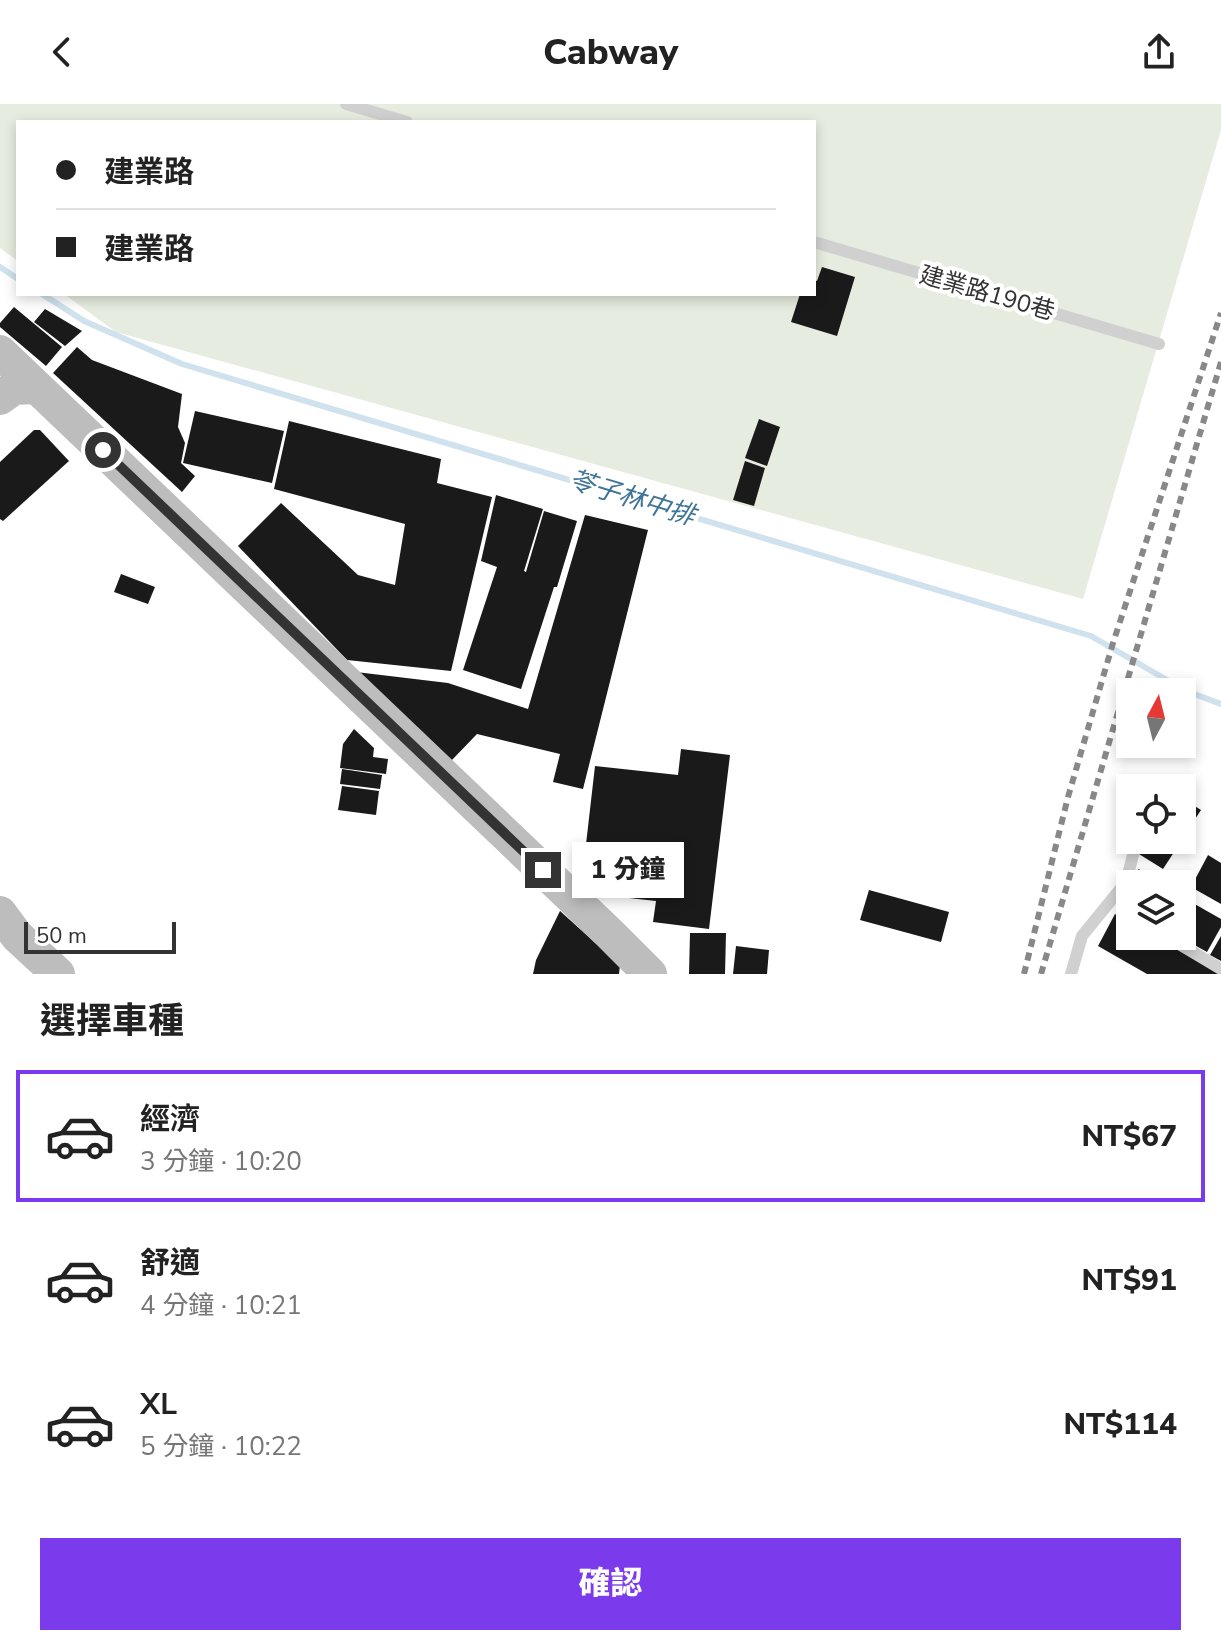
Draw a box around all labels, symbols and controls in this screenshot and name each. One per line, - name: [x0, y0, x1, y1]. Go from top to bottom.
- text: Cabway: [543, 28, 678, 77]
- icon: back: [40, 30, 84, 74]
- icon: share: [1137, 30, 1181, 74]
- text: 建業路: [104, 152, 194, 193]
- text: 建業路: [104, 229, 194, 270]
- street label: 建業路190巷: [916, 258, 1058, 328]
- route start: [85, 432, 121, 468]
- water label: 苓子林中排: [565, 462, 702, 535]
- north arrow: [1116, 678, 1196, 758]
- map controls: [1116, 678, 1196, 950]
- button: locate: [1116, 774, 1196, 854]
- callout: 1 分鐘: [571, 842, 683, 898]
- route end: [525, 852, 561, 888]
- text: 1 分鐘: [591, 852, 665, 887]
- button: layers: [1116, 870, 1196, 950]
- scale bar: [24, 918, 176, 954]
- text: 50 m: [36, 921, 87, 951]
- text: 選擇車種: [40, 997, 184, 1046]
- text: 經濟: [140, 1099, 200, 1140]
- icon: car: [44, 1100, 116, 1172]
- text: NT$67: [1081, 1116, 1177, 1157]
- text: 3 分鐘 · 10:20: [140, 1144, 302, 1179]
- text: 舒適: [140, 1243, 200, 1284]
- icon: car: [44, 1244, 116, 1316]
- text: NT$91: [1081, 1260, 1177, 1301]
- text: 4 分鐘 · 10:21: [140, 1288, 302, 1323]
- text: XL: [140, 1384, 177, 1425]
- icon: car: [44, 1388, 116, 1460]
- text: NT$114: [1063, 1404, 1177, 1445]
- text: 5 分鐘 · 10:22: [140, 1429, 302, 1464]
- button: 確認: [40, 1538, 1181, 1630]

